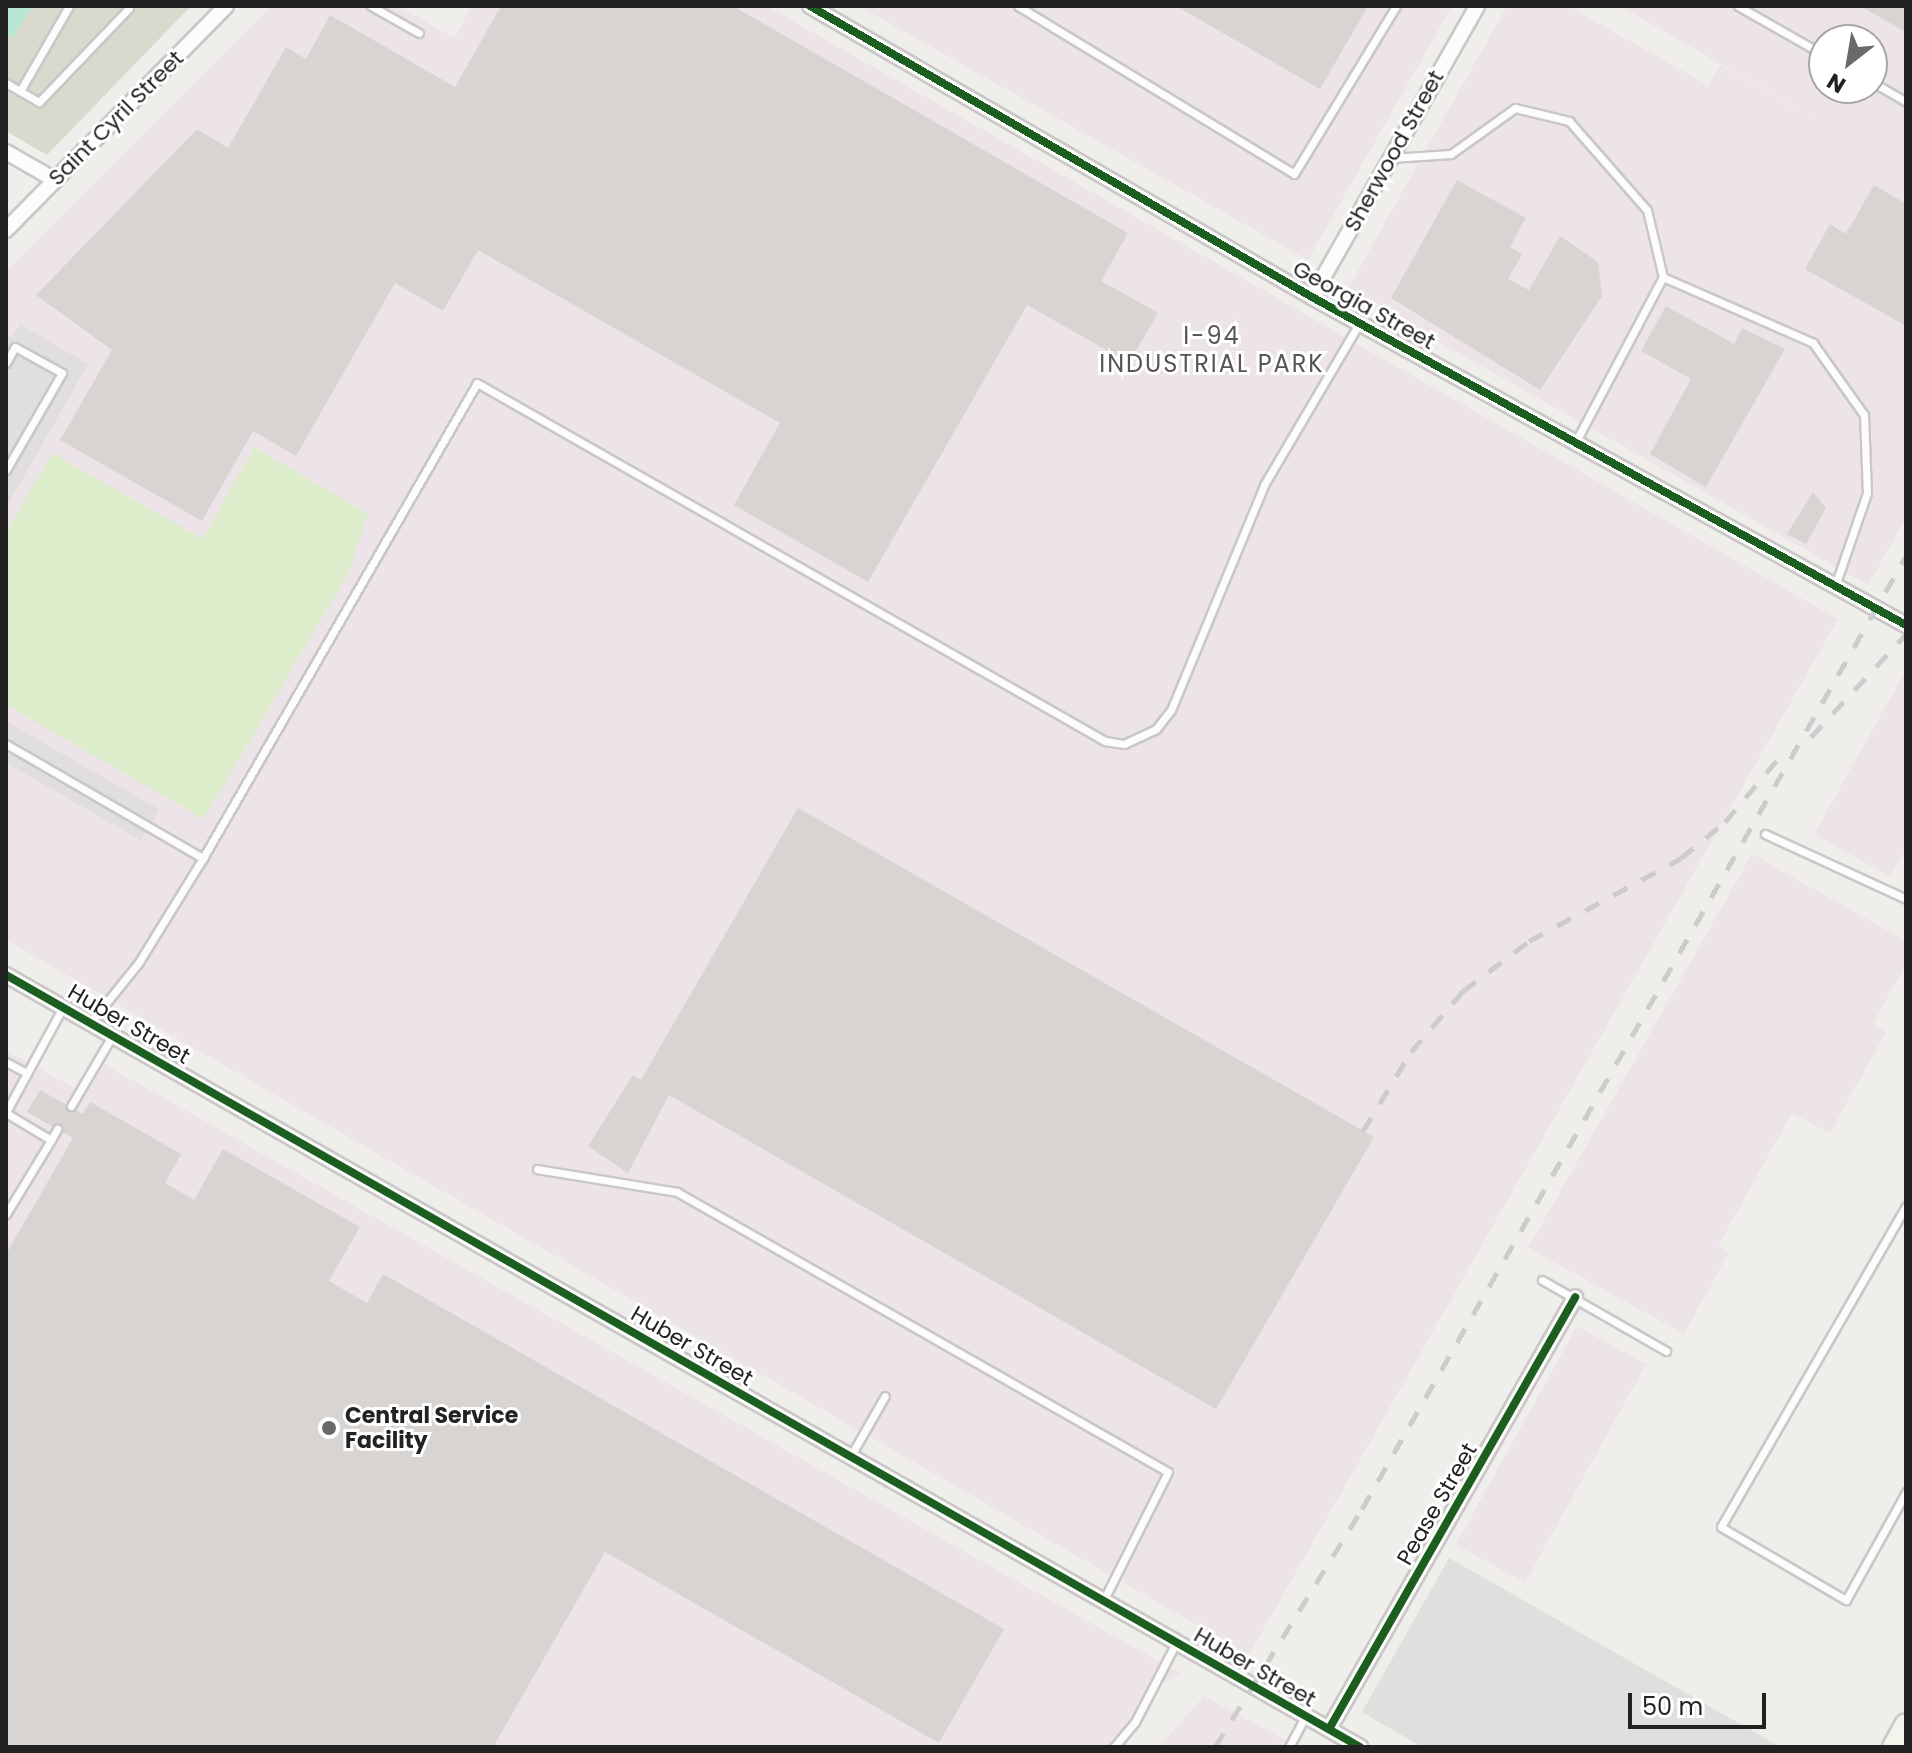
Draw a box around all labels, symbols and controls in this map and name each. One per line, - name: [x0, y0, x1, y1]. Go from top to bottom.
- north arrow: [1808, 24, 1888, 104]
- street label: Saint Cyril Street: [43, 45, 189, 191]
- street label: Sherwood Street: [1339, 66, 1449, 236]
- text: N: [1821, 66, 1851, 101]
- street label: Georgia Street: [1288, 255, 1440, 355]
- district label: I-94 INDUSTRIAL PARK: [1099, 322, 1325, 378]
- street label: Huber Street: [63, 978, 195, 1070]
- street label: Huber Street: [626, 1300, 758, 1392]
- place label: Central Service Facility: [345, 1402, 518, 1454]
- marker: Central Service Facility: [320, 1419, 338, 1437]
- street label: Pease Street: [1391, 1438, 1483, 1570]
- street label: Huber Street: [1189, 1621, 1321, 1713]
- scale bar: [1632, 1677, 1770, 1727]
- text: 50 m: [1642, 1690, 1703, 1723]

